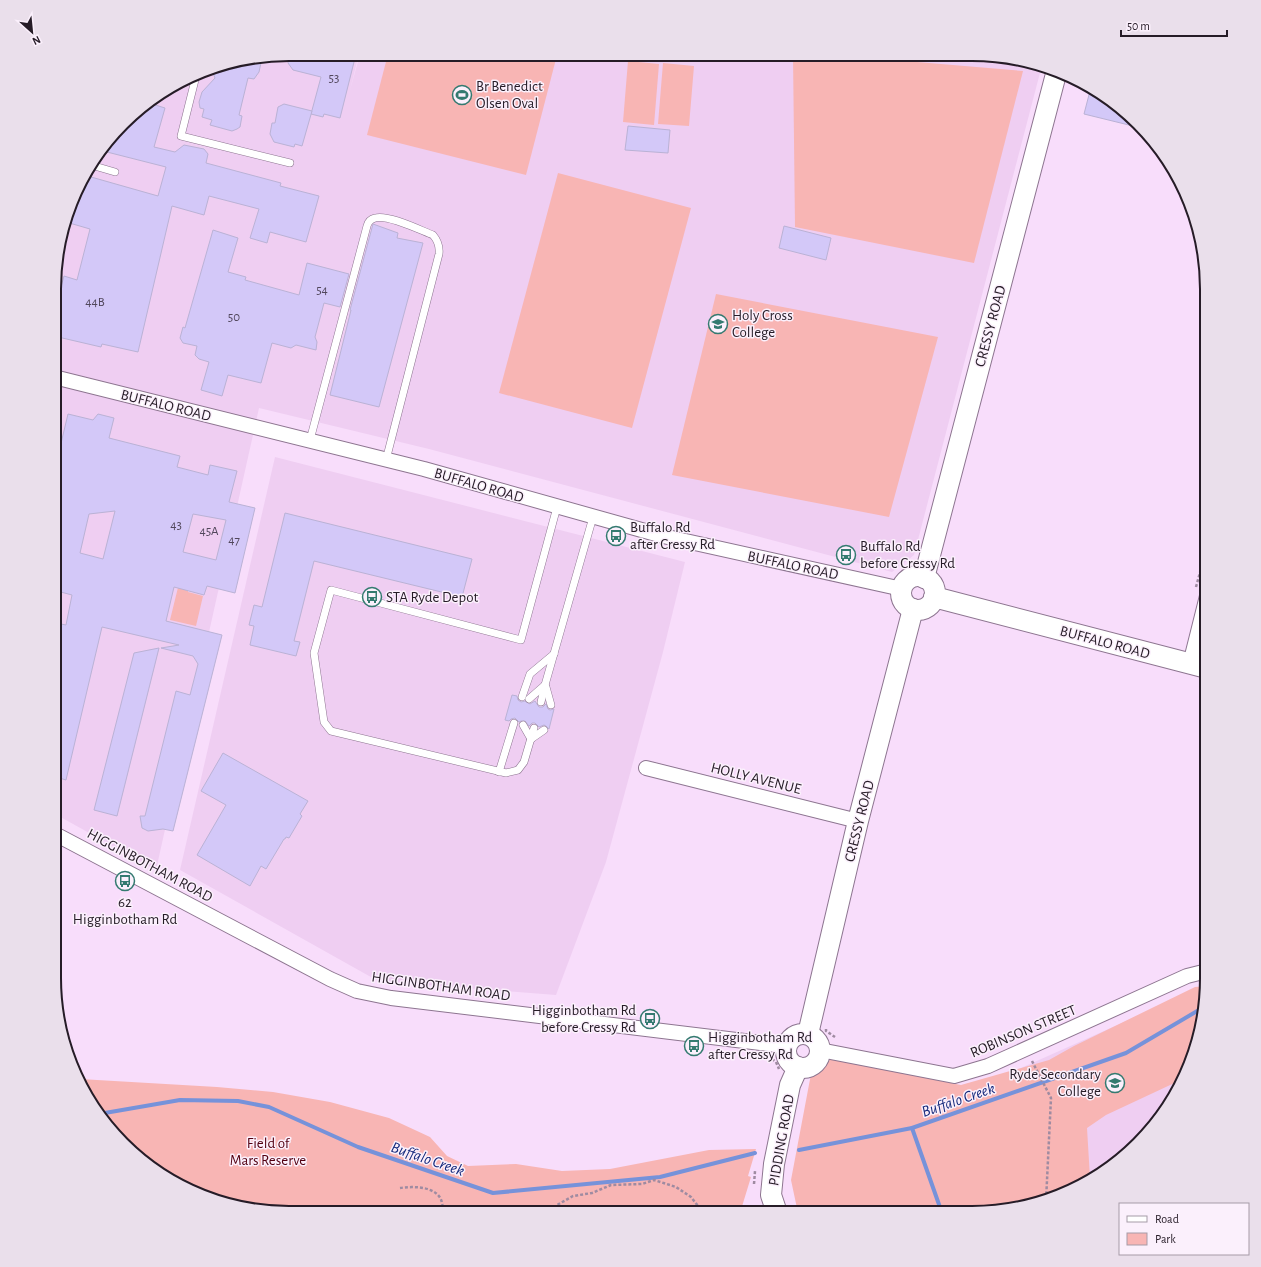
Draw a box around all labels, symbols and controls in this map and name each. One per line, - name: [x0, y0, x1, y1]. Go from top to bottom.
- north arrow: [12, 12, 52, 52]
- scale bar: [1121, 12, 1227, 38]
- text: 50 m: [1127, 20, 1150, 32]
- text: N: [30, 34, 42, 47]
- house number: 53: [329, 72, 339, 85]
- place label: Br Benedict Olsen Oval: [476, 79, 543, 111]
- sports icon: Br Benedict Olsen Oval: [451, 84, 473, 106]
- street label: CRESSY ROAD: [972, 283, 1009, 369]
- house number: 54: [316, 284, 328, 297]
- house number: 44B: [85, 296, 105, 309]
- place label: Holy Cross College: [732, 308, 793, 340]
- house number: 50: [228, 311, 240, 324]
- school or university icon: Holy Cross College: [707, 313, 729, 335]
- street label: BUFFALO ROAD: [119, 387, 213, 424]
- street label: BUFFALO ROAD: [432, 466, 526, 505]
- house number: 43: [170, 519, 182, 532]
- place label: Buffalo Rd after Cressy Rd: [630, 520, 715, 552]
- house number: 45A: [199, 525, 219, 538]
- bus stop icon: Buffalo Rd after Cressy Rd: [605, 525, 627, 547]
- house number: 47: [228, 534, 240, 547]
- place label: Buffalo Rd before Cressy Rd: [860, 539, 955, 571]
- bus stop icon: Buffalo Rd before Cressy Rd: [835, 544, 857, 566]
- street label: BUFFALO ROAD: [746, 549, 840, 582]
- bus stop icon: STA Ryde Depot: [361, 586, 383, 608]
- place label: STA Ryde Depot: [386, 590, 478, 605]
- street label: BUFFALO ROAD: [1058, 623, 1152, 662]
- street label: HOLLY AVENUE: [709, 760, 803, 797]
- street label: CRESSY ROAD: [842, 778, 877, 864]
- street label: HIGGINBOTHAM ROAD: [85, 826, 215, 905]
- bus stop icon: 62 Higginbotham Rd: [114, 870, 136, 892]
- place label: 62 Higginbotham Rd: [73, 895, 177, 927]
- street label: HIGGINBOTHAM ROAD: [371, 969, 511, 1004]
- street label: ROBINSON STREET: [968, 1002, 1079, 1061]
- place label: Higginbotham Rd before Cressy Rd: [532, 1003, 636, 1035]
- bus stop icon: Higginbotham Rd before Cressy Rd: [639, 1008, 661, 1030]
- place label: Higginbotham Rd after Cressy Rd: [708, 1030, 813, 1062]
- bus stop icon: Higginbotham Rd after Cressy Rd: [683, 1035, 705, 1057]
- place label: Ryde Secondary College: [1009, 1067, 1102, 1099]
- school or university icon: Ryde Secondary College: [1104, 1072, 1126, 1094]
- water label: Buffalo Creek: [920, 1080, 997, 1120]
- street label: PIDDING ROAD: [766, 1093, 797, 1187]
- park label: Field of Mars Reserve: [230, 1136, 306, 1168]
- water label: Buffalo Creek: [389, 1139, 466, 1179]
- legend: [1119, 1203, 1249, 1255]
- text: Road: [1155, 1213, 1179, 1225]
- text: Park: [1155, 1233, 1176, 1245]

